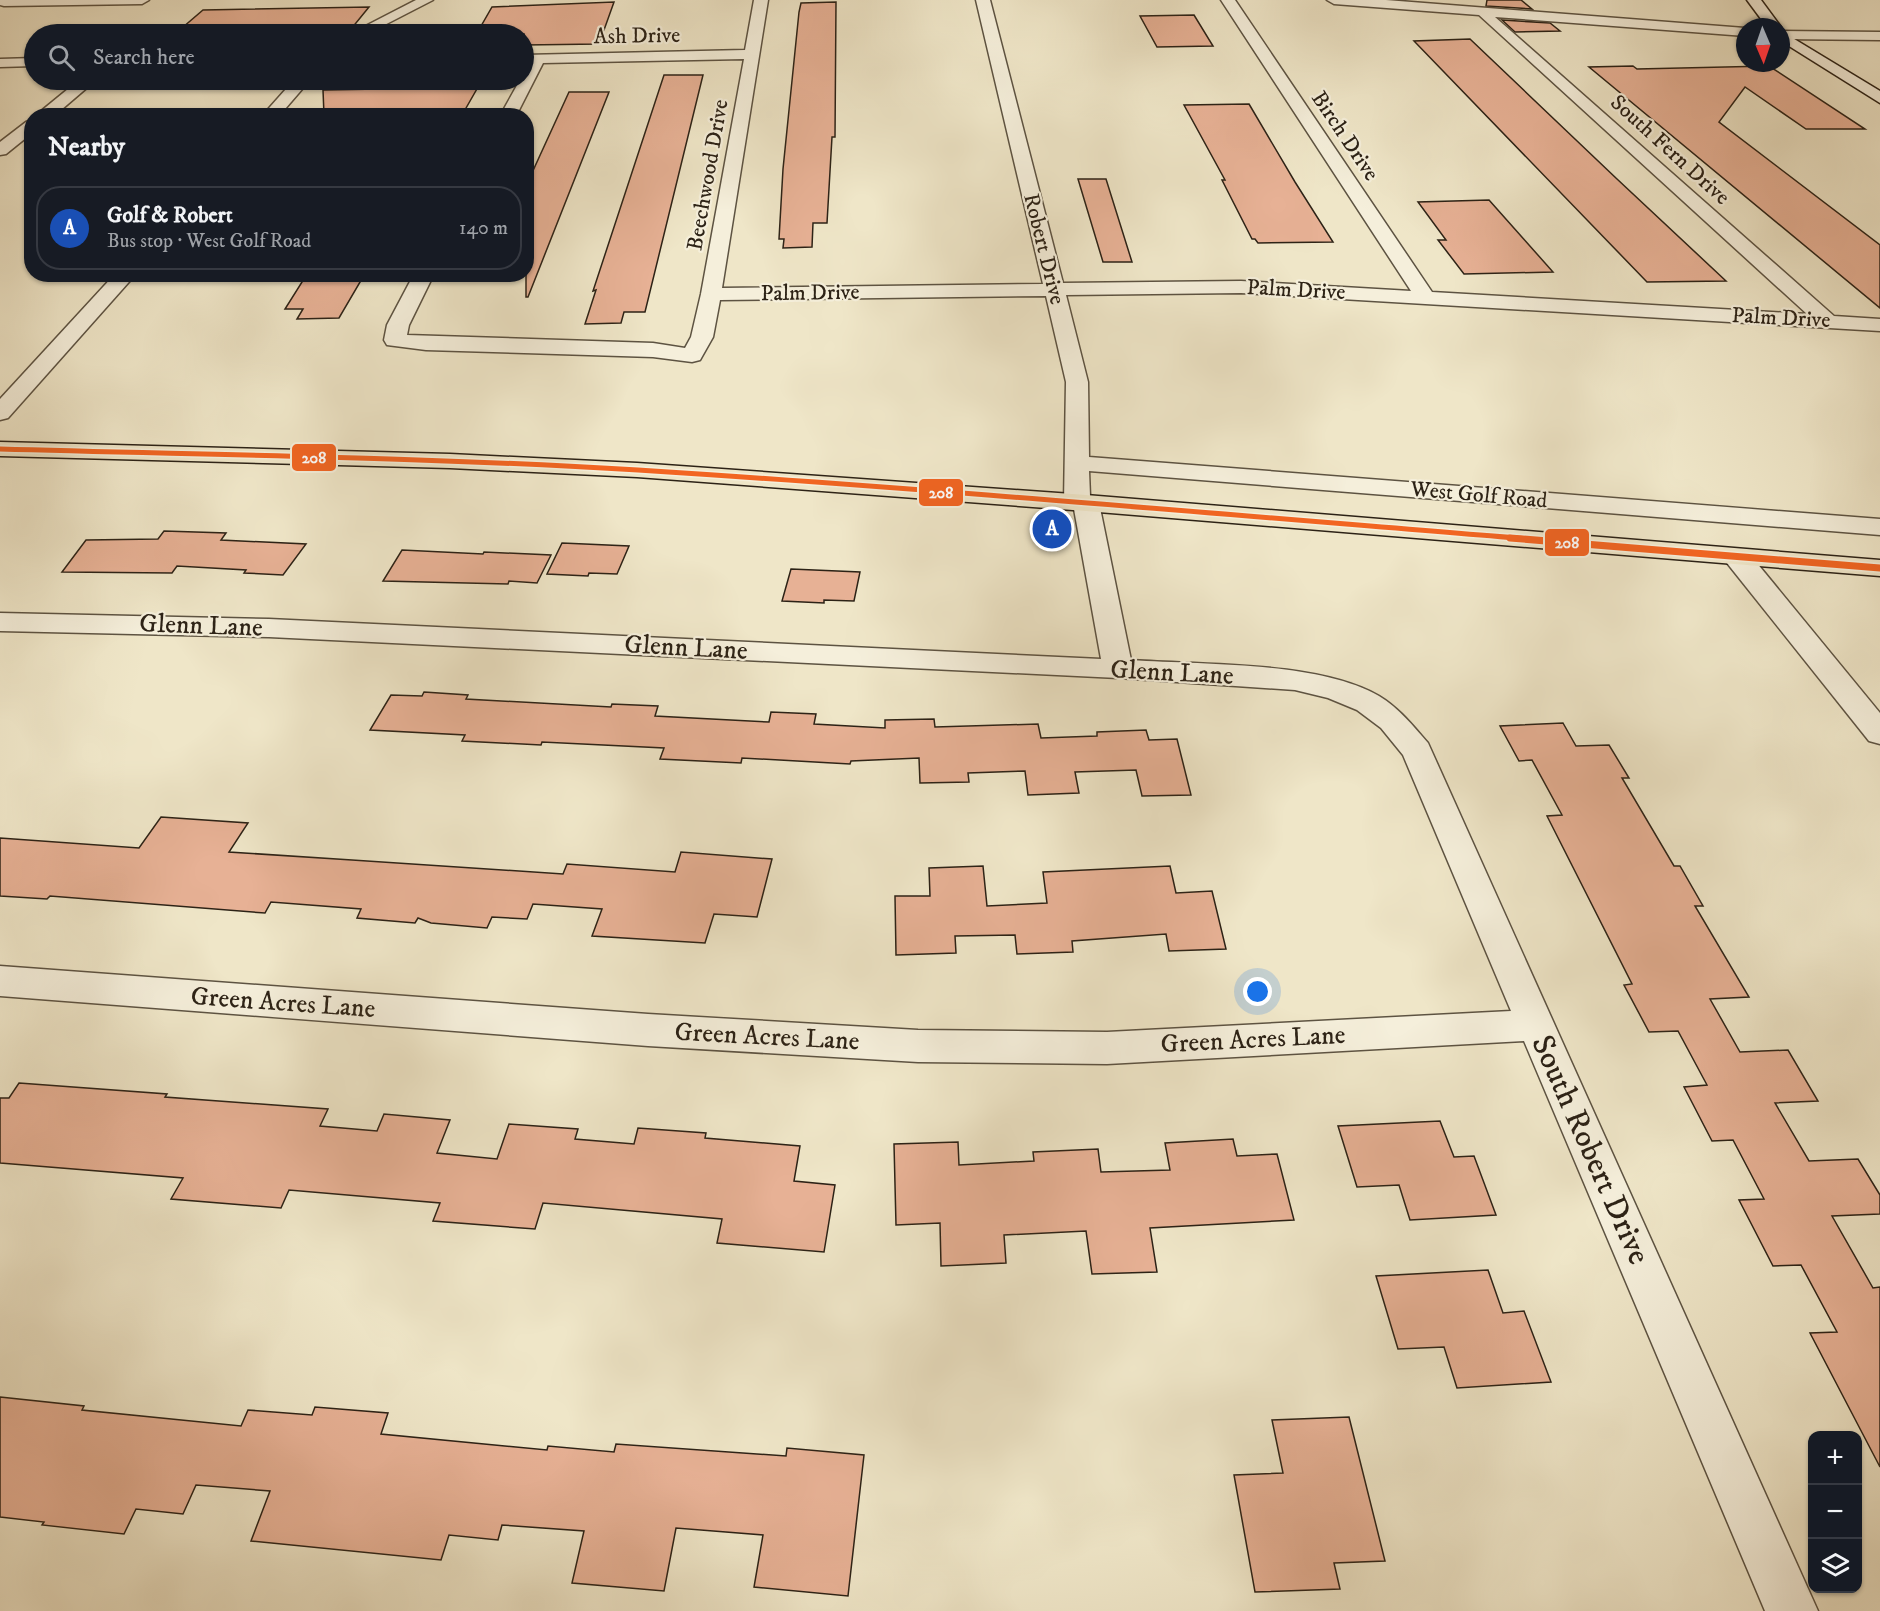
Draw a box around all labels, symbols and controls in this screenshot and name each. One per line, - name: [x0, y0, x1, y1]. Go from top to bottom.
- north arrow: [1736, 18, 1790, 72]
- street label: Ash Drive: [593, 22, 681, 50]
- search box: [24, 24, 534, 90]
- icon: search: [45, 41, 78, 74]
- text: Search here: [93, 44, 195, 71]
- street label: Birch Drive: [1305, 86, 1385, 186]
- street label: South Fern Drive: [1605, 89, 1735, 211]
- street label: Beechwood Drive: [681, 97, 735, 253]
- text: Nearby: [48, 131, 125, 164]
- street label: Robert Drive: [1017, 191, 1071, 307]
- text: Golf & Robert: [107, 202, 233, 229]
- text: A: [63, 216, 76, 241]
- text: 140 m: [459, 216, 508, 241]
- text: Bus stop · West Golf Road: [107, 229, 311, 254]
- street label: Palm Drive: [1246, 274, 1346, 306]
- street label: Palm Drive: [760, 279, 860, 307]
- street label: Palm Drive: [1731, 302, 1831, 334]
- line badge: 208: [291, 443, 337, 472]
- text: 208: [302, 448, 326, 468]
- street label: West Golf Road: [1408, 475, 1549, 514]
- line badge: 208: [918, 478, 964, 507]
- text: 208: [929, 483, 953, 503]
- pin: A: [1032, 506, 1072, 552]
- line badge: 208: [1544, 528, 1590, 557]
- text: 208: [1555, 533, 1579, 553]
- street label: Glenn Lane: [139, 607, 263, 645]
- street label: Glenn Lane: [623, 628, 749, 668]
- street label: Glenn Lane: [1109, 653, 1235, 693]
- your location: [1243, 977, 1272, 1006]
- street label: Green Acres Lane: [190, 980, 376, 1026]
- street label: Green Acres Lane: [674, 1016, 860, 1058]
- street label: Green Acres Lane: [1160, 1019, 1346, 1061]
- street label: South Robert Drive: [1522, 1029, 1658, 1271]
- map controls: [1808, 1431, 1862, 1593]
- button: +: [1808, 1431, 1862, 1485]
- button: −: [1808, 1485, 1862, 1539]
- button: layers: [1808, 1539, 1862, 1593]

